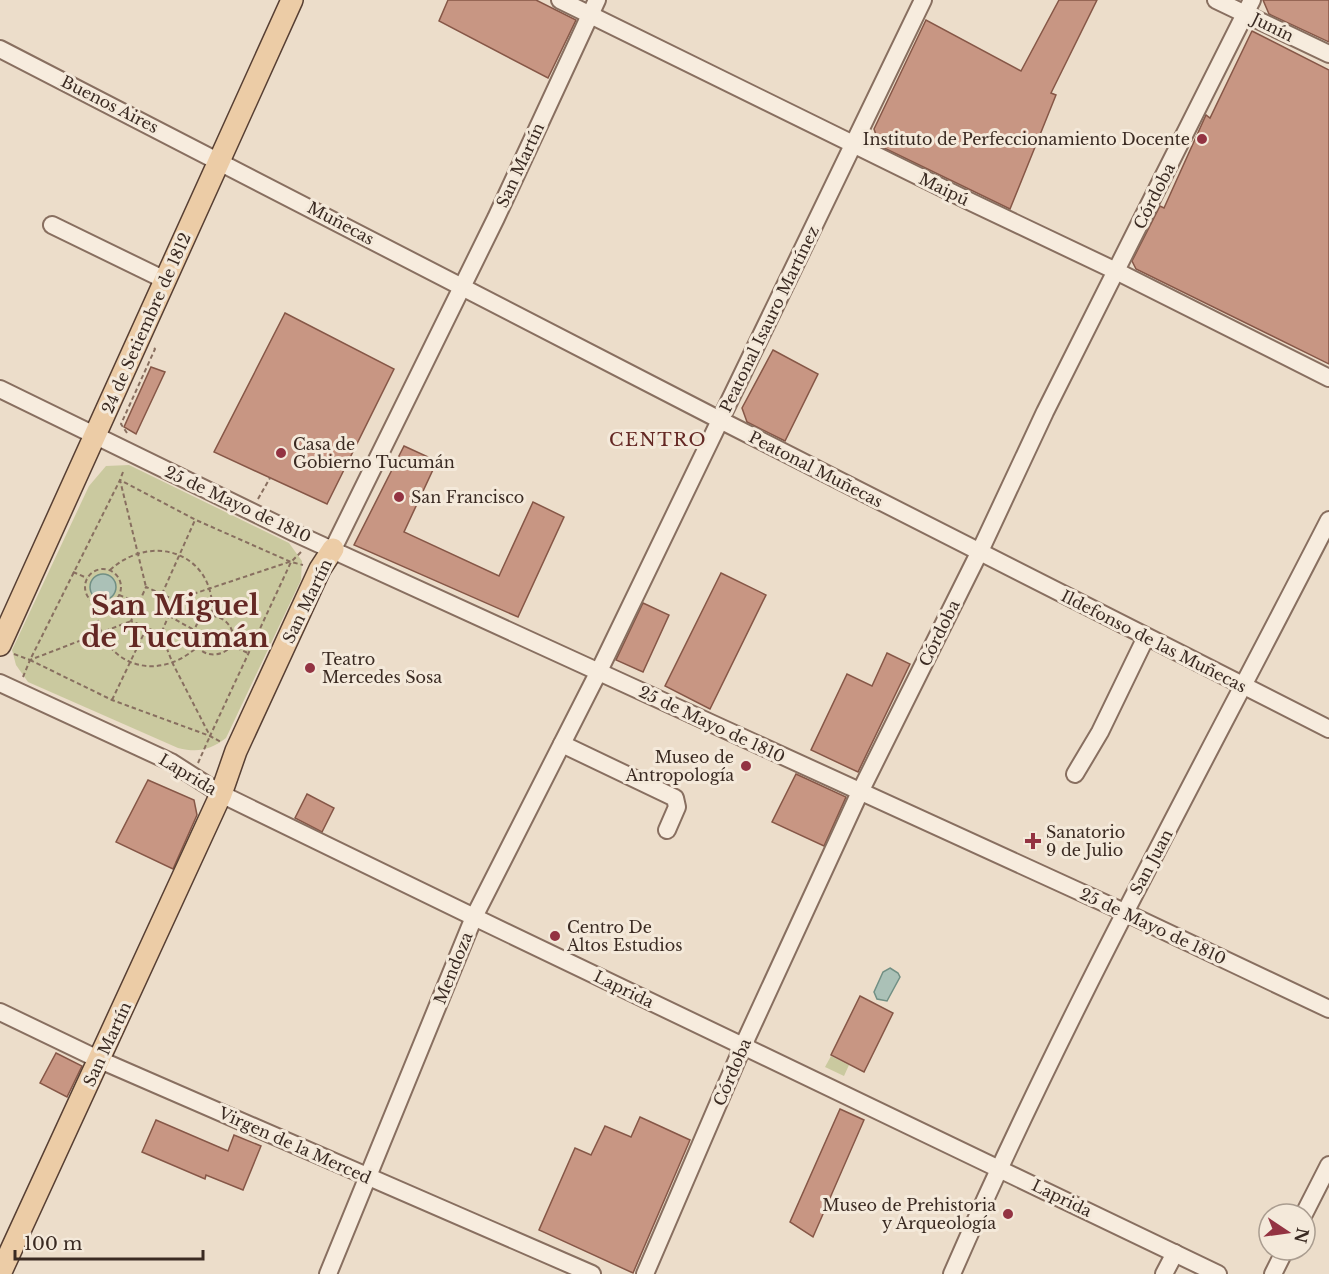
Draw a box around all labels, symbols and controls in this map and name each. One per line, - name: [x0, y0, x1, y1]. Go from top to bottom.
- street label: Junín: [1247, 7, 1297, 46]
- street label: Buenos Aires: [58, 71, 162, 137]
- street label: San Martín: [492, 119, 548, 211]
- place label: Instituto de Perfeccionamiento Docente: [863, 129, 1190, 149]
- marker: Instituto de Perfeccionamiento Docente: [1195, 132, 1209, 146]
- street label: Córdoba: [1129, 160, 1179, 232]
- street label: Maipú: [916, 168, 973, 210]
- street label: Muñecas: [304, 197, 378, 249]
- street label: Peatonal Isauro Martínez: [715, 222, 823, 416]
- street label: 24 de Setiembre de 1812: [97, 230, 195, 416]
- street label: Peatonal Muñecas: [746, 427, 886, 511]
- district label: CENTRO: [609, 429, 707, 451]
- place label: Casa de Gobierno Tucumán: [293, 434, 455, 472]
- marker: Casa de Gobierno Tucumán: [274, 446, 288, 460]
- street label: 25 de Mayo de 1810: [162, 461, 314, 547]
- place label: San Francisco: [411, 487, 524, 507]
- marker: San Francisco: [392, 490, 406, 504]
- street label: San Martín: [278, 556, 336, 646]
- street label: Ildefonso de las Muñecas: [1058, 586, 1250, 696]
- district label: San Miguel de Tucumán: [81, 588, 269, 655]
- street label: Córdoba: [914, 596, 964, 669]
- place label: Teatro Mercedes Sosa: [322, 649, 442, 687]
- marker: Teatro Mercedes Sosa: [303, 661, 317, 675]
- street label: 25 de Mayo de 1810: [636, 681, 788, 767]
- place label: Museo de Antropología: [625, 747, 734, 785]
- street label: Laprida: [155, 749, 221, 799]
- marker: Museo de Antropología: [739, 759, 753, 773]
- place label: Sanatorio 9 de Julio: [1046, 822, 1125, 860]
- street label: San Juan: [1125, 826, 1177, 898]
- marker: Sanatorio 9 de Julio: [1024, 832, 1042, 850]
- street label: 25 de Mayo de 1810: [1077, 883, 1229, 969]
- place label: Centro De Altos Estudios: [566, 917, 683, 955]
- street label: Mendoza: [429, 929, 477, 1007]
- marker: Centro De Altos Estudios: [548, 929, 562, 943]
- street label: Laprida: [591, 966, 657, 1012]
- street label: San Martín: [79, 998, 135, 1090]
- street label: Córdoba: [709, 1035, 755, 1109]
- street label: Virgen de la Merced: [215, 1102, 375, 1188]
- street label: Laprida: [1029, 1175, 1095, 1221]
- place label: Museo de Prehistoria y Arqueología: [822, 1195, 996, 1233]
- north arrow: [1257, 1202, 1317, 1262]
- marker: Museo de Prehistoria y Arqueología: [1001, 1207, 1015, 1221]
- scale bar: [15, 1223, 202, 1261]
- text: N: [1290, 1226, 1313, 1245]
- text: 100 m: [24, 1233, 82, 1255]

